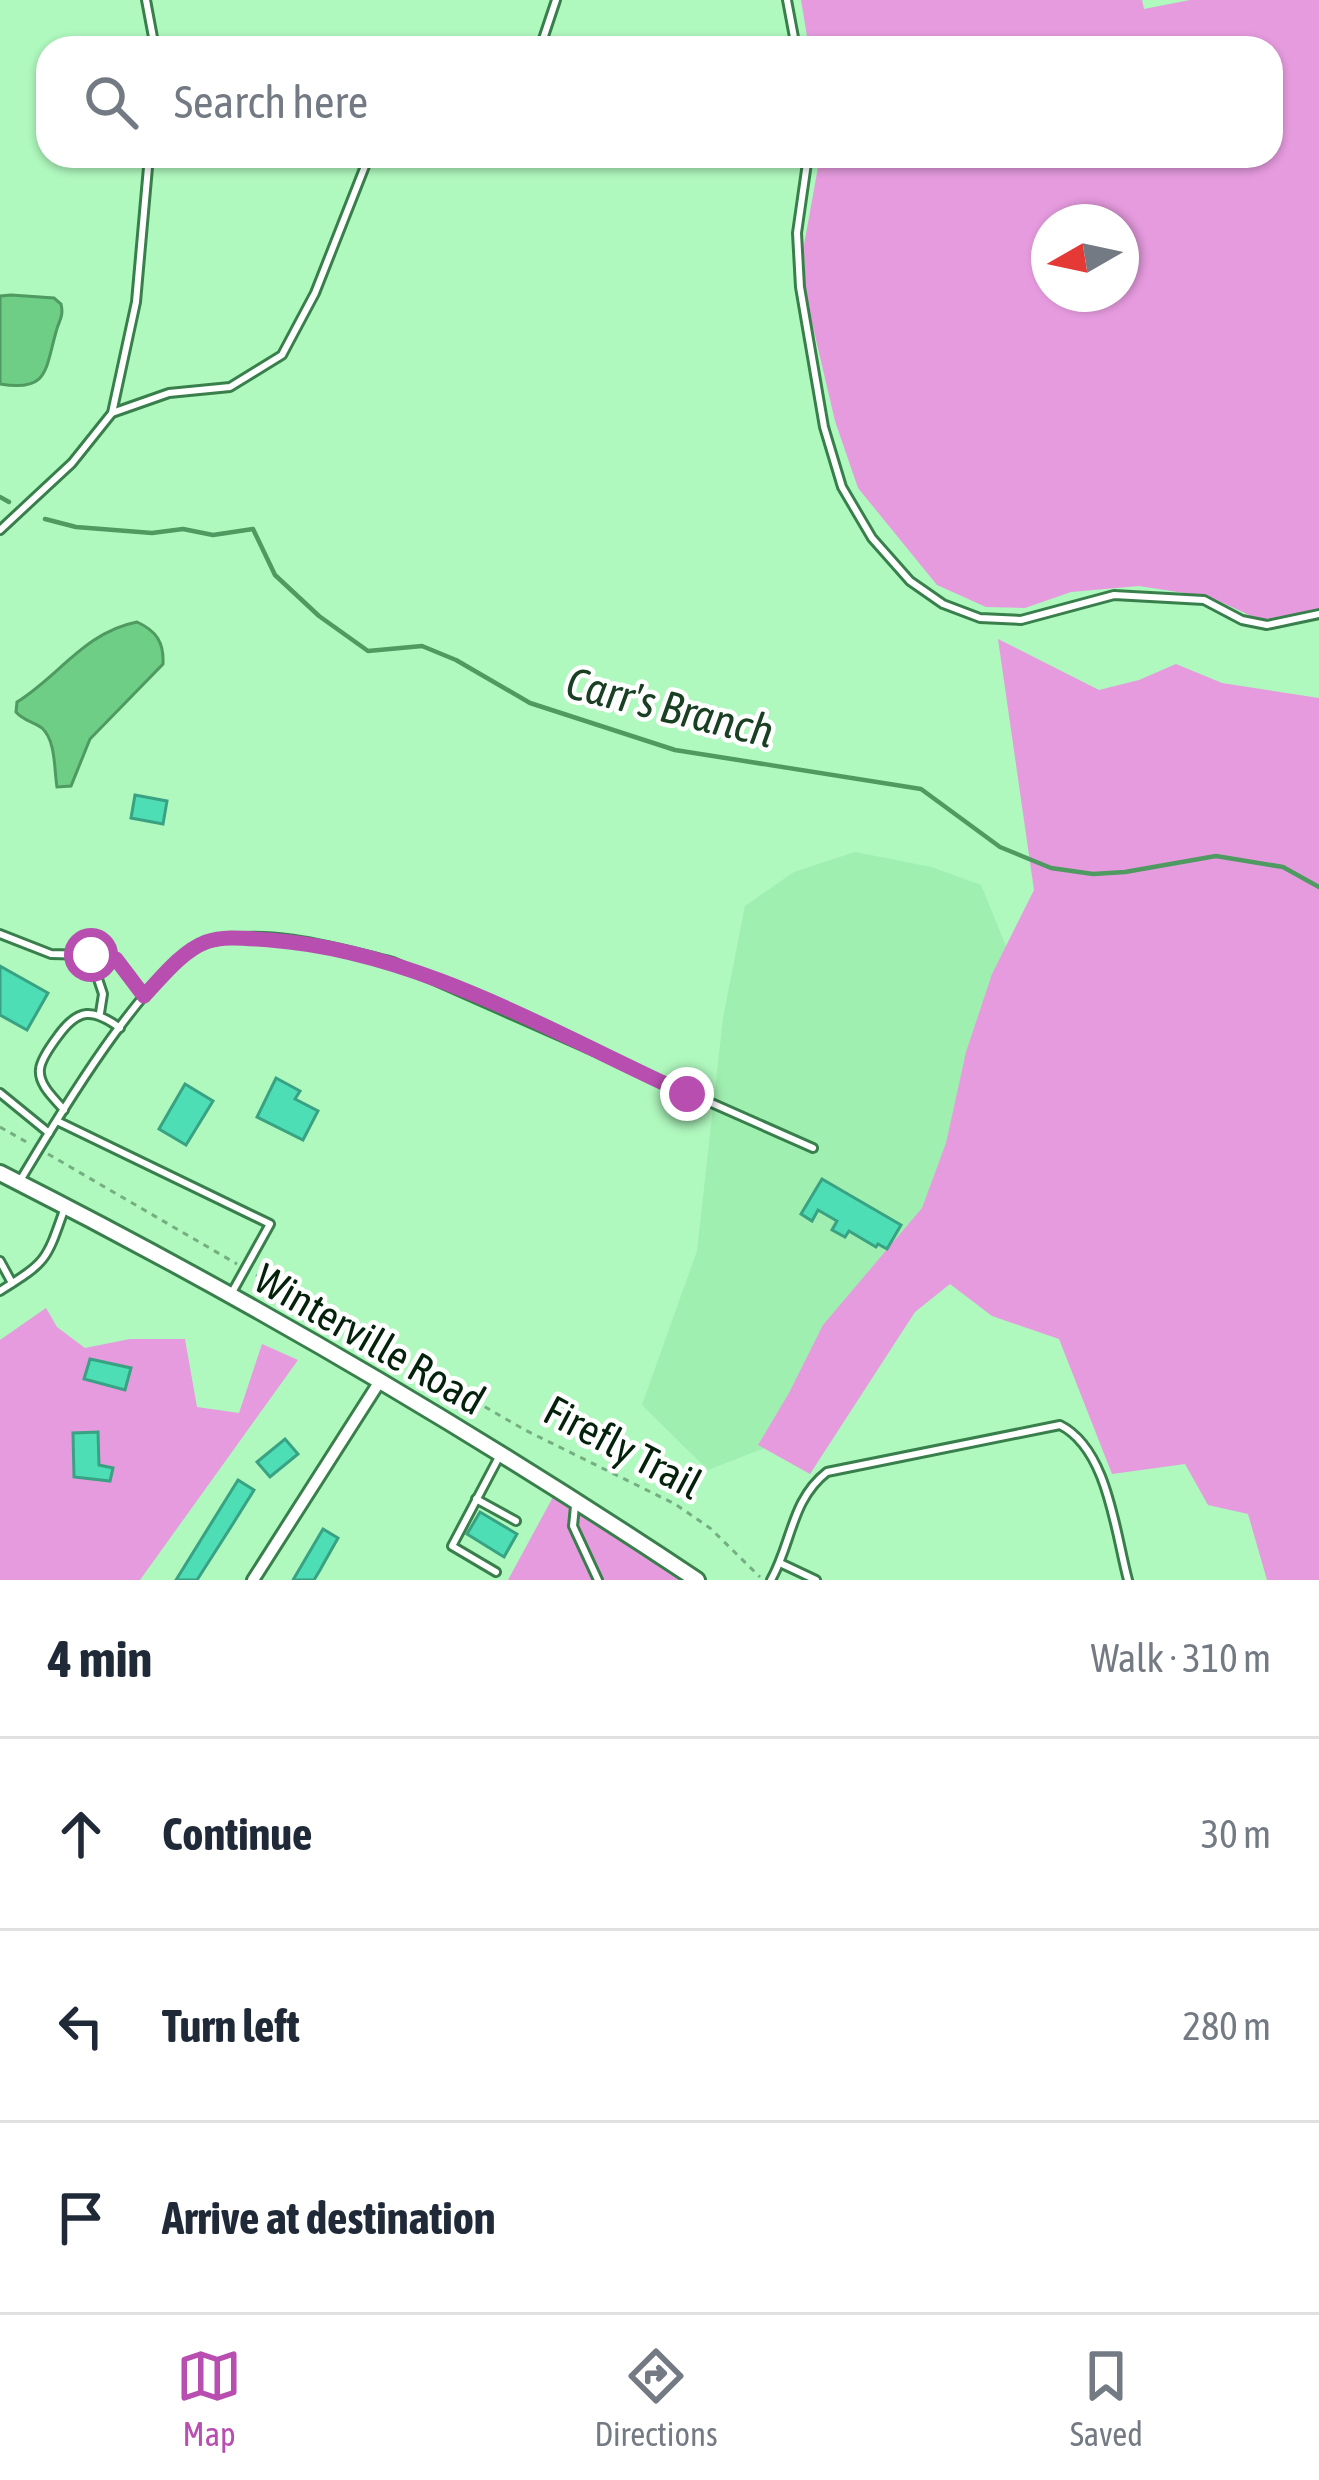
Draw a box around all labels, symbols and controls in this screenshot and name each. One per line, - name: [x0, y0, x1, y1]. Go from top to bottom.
- search box: [36, 36, 1283, 168]
- icon: search: [78, 69, 144, 135]
- text: Search here: [174, 76, 368, 128]
- north arrow: [1031, 204, 1139, 312]
- water label: Carr's Branch: [561, 656, 779, 758]
- route start: [64, 928, 118, 982]
- route end: [660, 1067, 714, 1121]
- street label: Winterville Road: [247, 1254, 493, 1424]
- street label: Firefly Trail: [536, 1386, 710, 1508]
- text: 4 min: [48, 1629, 152, 1688]
- text: Walk · 310 m: [1091, 1636, 1271, 1680]
- icon: ahead: [48, 1801, 114, 1867]
- text: Continue: [162, 1808, 313, 1860]
- text: 30 m: [1201, 1812, 1271, 1856]
- icon: left: [48, 1993, 114, 2059]
- text: Turn left: [162, 2000, 300, 2052]
- text: 280 m: [1183, 2004, 1271, 2048]
- icon: arrive: [48, 2185, 114, 2251]
- text: Arrive at destination: [162, 2192, 496, 2244]
- tab: Map: [176, 2343, 242, 2453]
- tab: Directions: [594, 2343, 718, 2453]
- tab: Saved: [1070, 2343, 1143, 2453]

